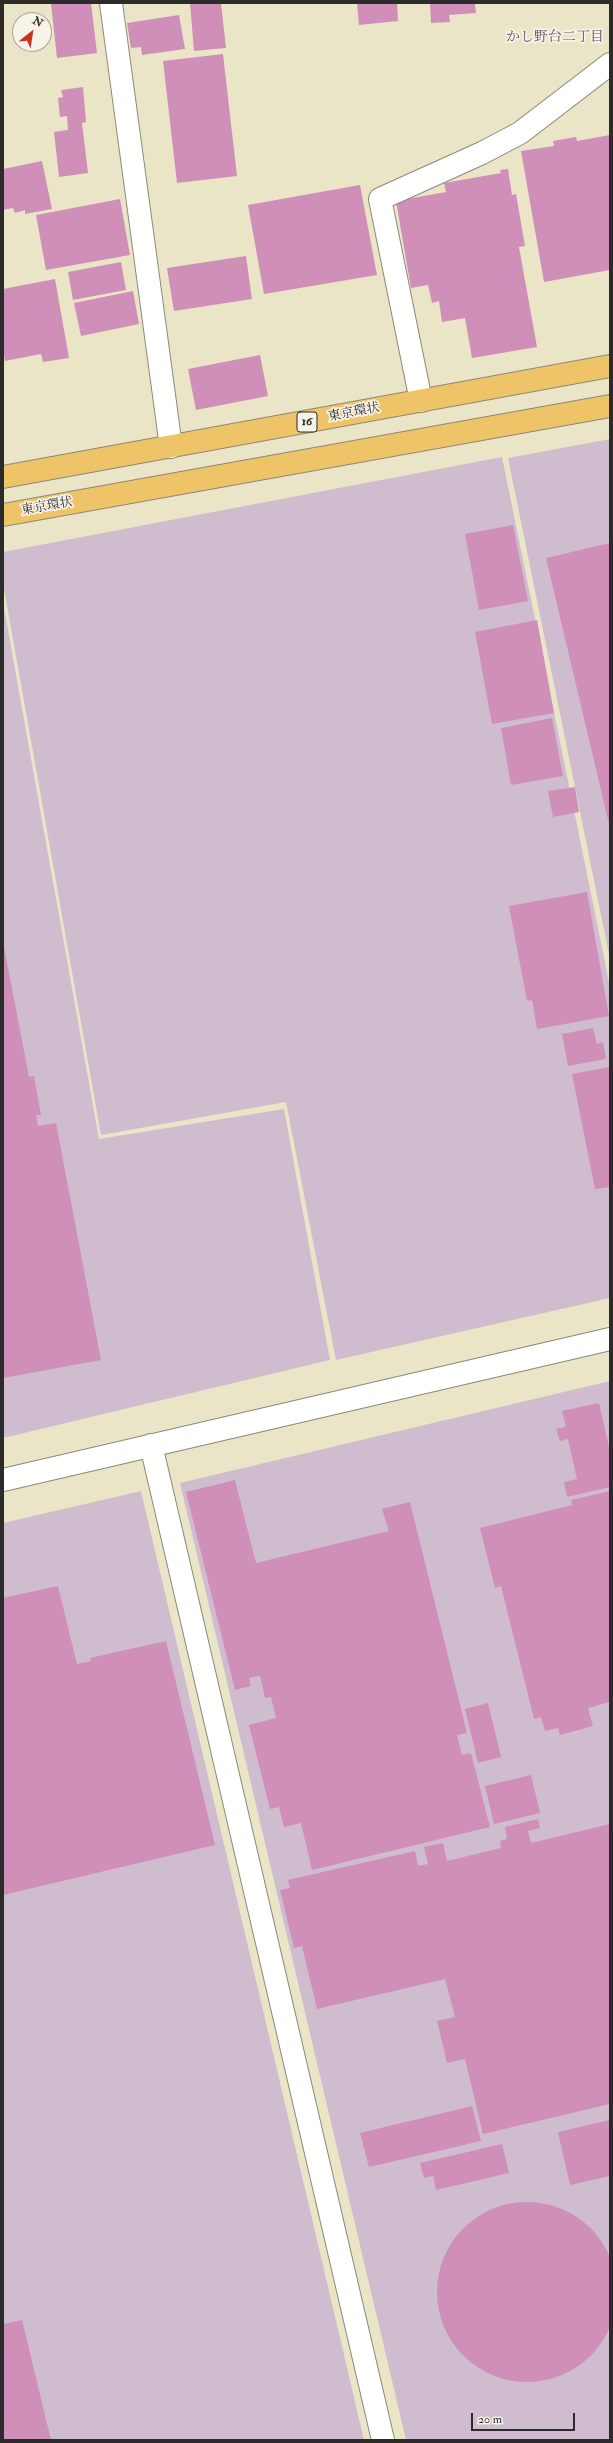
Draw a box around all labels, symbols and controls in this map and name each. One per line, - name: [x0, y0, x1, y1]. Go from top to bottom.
- north arrow: [12, 12, 52, 52]
- text: N: [30, 14, 45, 30]
- district label: かし野台二丁目: [506, 30, 604, 46]
- street label: 東京環状: [327, 400, 381, 426]
- road number: 16: [297, 412, 317, 432]
- street label: 東京環状: [20, 495, 74, 519]
- scale bar: [473, 2405, 577, 2431]
- text: 20 m: [478, 2412, 502, 2427]

